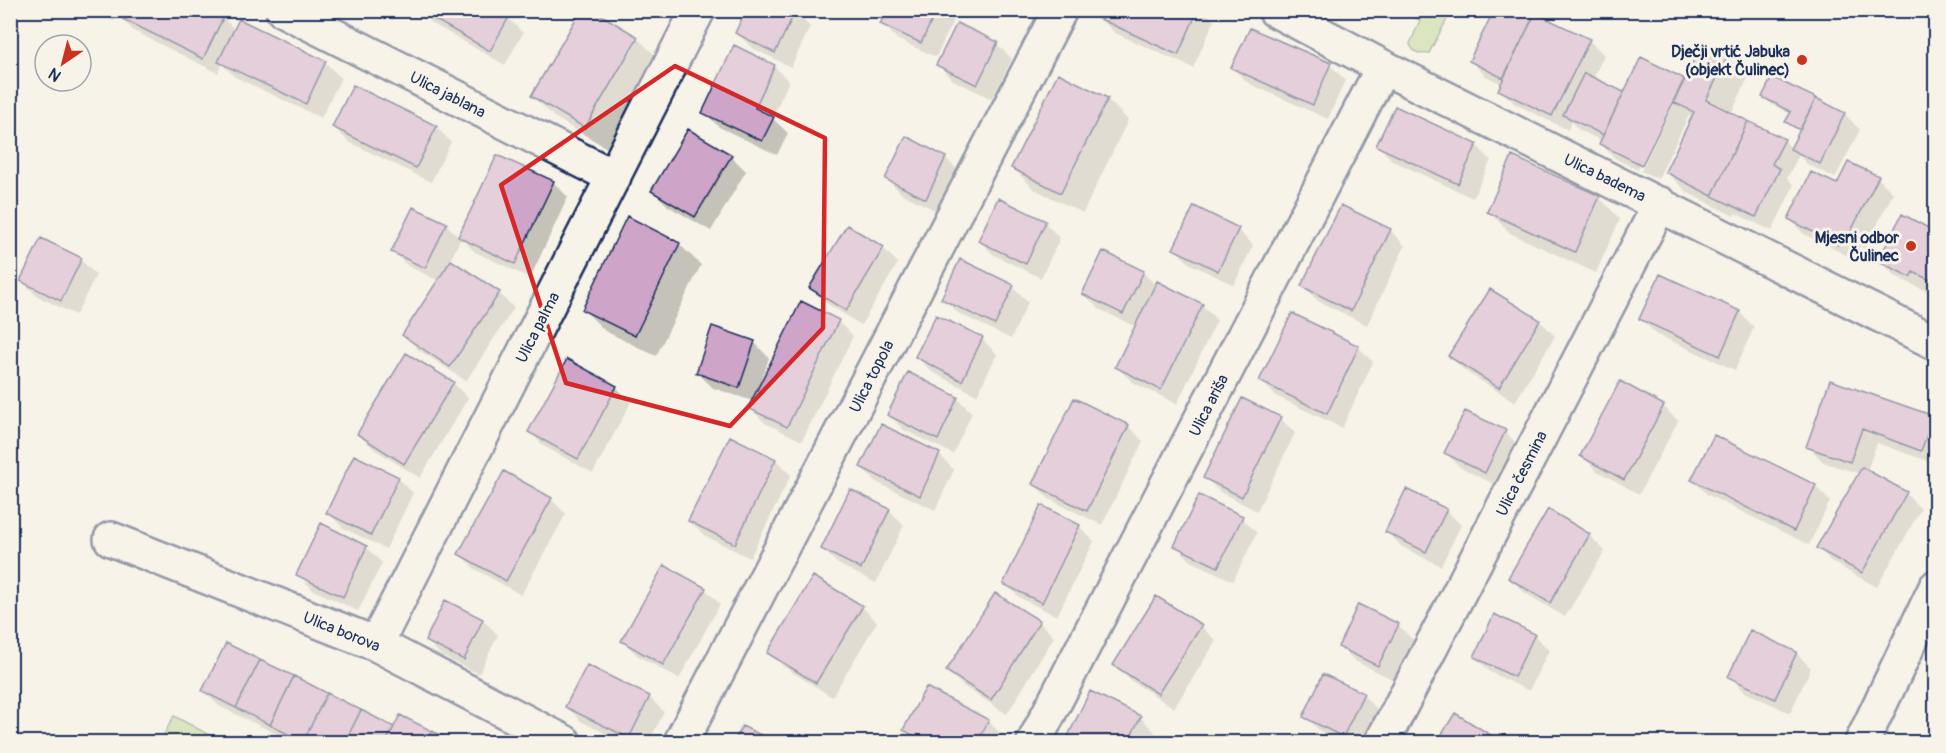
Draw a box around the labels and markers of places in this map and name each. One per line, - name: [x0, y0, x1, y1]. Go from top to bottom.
- place label: Dječji vrtić Jabuka (objekt Čulinec): [1671, 42, 1791, 80]
- marker: Dječji vrtić Jabuka (objekt Čulinec): [1795, 53, 1809, 67]
- place label: Mjesni odbor Čulinec: [1815, 228, 1899, 266]
- marker: Mjesni odbor Čulinec: [1904, 239, 1918, 253]

